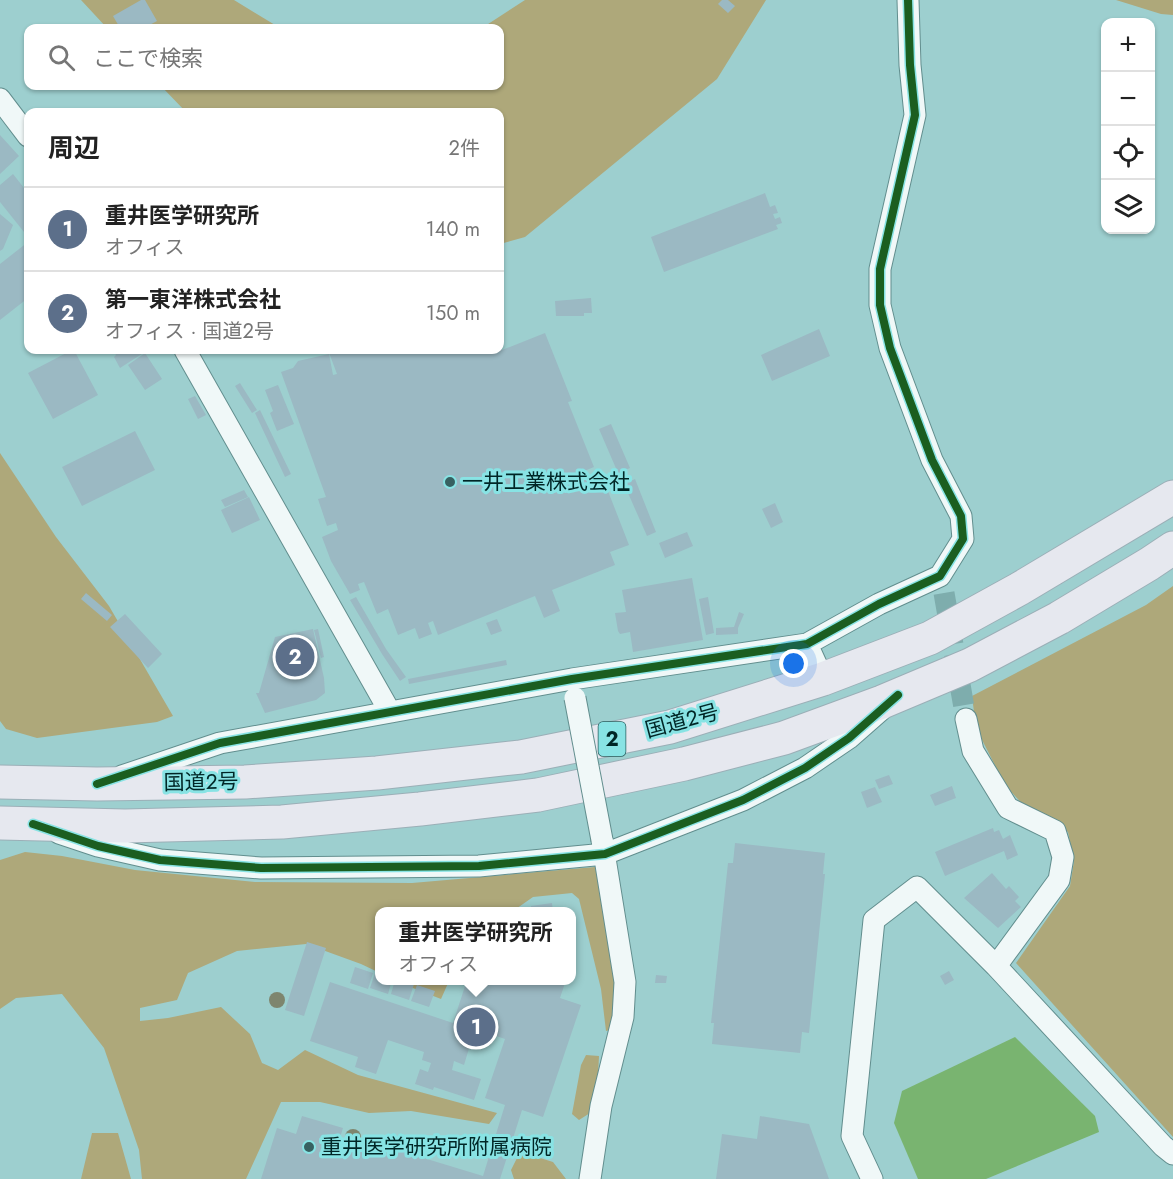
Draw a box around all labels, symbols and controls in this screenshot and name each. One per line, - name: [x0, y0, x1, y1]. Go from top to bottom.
- map controls: [1101, 18, 1155, 234]
- button: +: [1101, 18, 1155, 72]
- search box: [24, 24, 504, 90]
- icon: search: [45, 41, 78, 74]
- text: ここで検索: [93, 42, 203, 74]
- button: −: [1101, 72, 1155, 126]
- button: locate: [1101, 126, 1155, 180]
- text: 周辺: [48, 129, 100, 167]
- text: 2件: [449, 134, 480, 163]
- button: layers: [1101, 180, 1155, 234]
- text: 重井医学研究所: [105, 199, 259, 231]
- text: 1: [62, 215, 73, 244]
- text: 140 m: [426, 215, 480, 244]
- text: オフィス: [105, 233, 185, 262]
- text: 第一東洋株式会社: [105, 283, 281, 315]
- text: 2: [61, 299, 74, 328]
- text: 150 m: [426, 299, 480, 328]
- text: オフィス · 国道2号: [105, 317, 274, 346]
- place label: 一井工業株式会社: [462, 467, 630, 497]
- marker: 一井工業株式会社: [443, 475, 457, 489]
- pin: 2: [276, 634, 314, 680]
- your location: [779, 649, 808, 678]
- street label: 国道2号: [642, 697, 722, 745]
- road number: 2: [598, 722, 626, 756]
- street label: 国道2号: [163, 766, 239, 798]
- popup: [375, 907, 576, 985]
- text: 重井医学研究所: [398, 916, 553, 948]
- text: オフィス: [398, 950, 478, 979]
- pin: 1: [456, 1004, 496, 1050]
- place label: 重井医学研究所附属病院: [321, 1132, 552, 1162]
- marker: 重井医学研究所附属病院: [302, 1140, 316, 1154]

